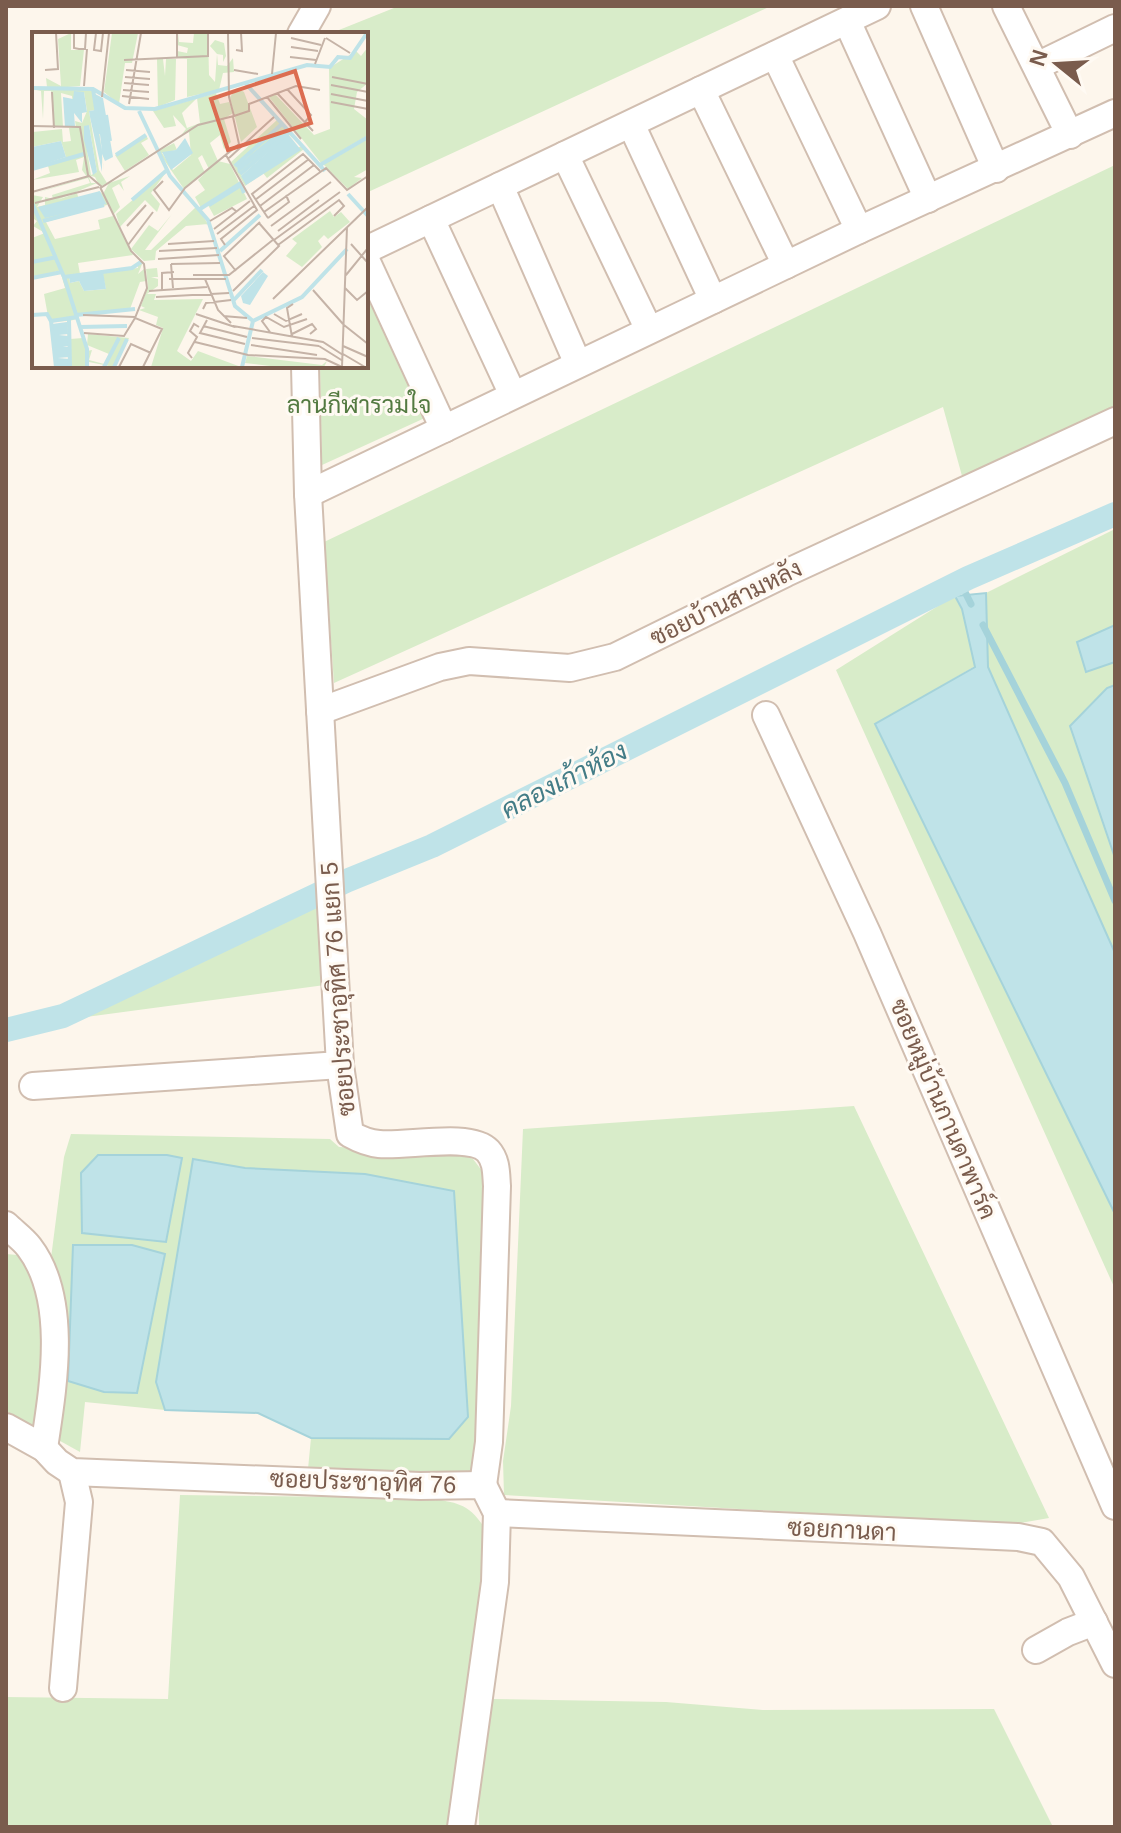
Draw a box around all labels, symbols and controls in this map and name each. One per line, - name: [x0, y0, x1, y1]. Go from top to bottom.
- north arrow: [1017, 24, 1097, 104]
- inset map: [32, 32, 368, 368]
- text: N: [1024, 47, 1053, 69]
- park label: ลานกีฬารวมใจ: [287, 389, 431, 418]
- street label: ซอยบ้านสามหลัง: [645, 553, 806, 651]
- water label: คลองเก้าห้อง: [496, 735, 632, 824]
- street label: ซอยประชาอุทิศ 76 แยก 5: [315, 861, 363, 1117]
- street label: ซอยหมู่บ้านกานดาพาร์ค: [881, 994, 1004, 1225]
- street label: ซอยประชาอุทิศ 76: [269, 1465, 457, 1501]
- street label: ซอยกานดา: [787, 1513, 897, 1546]

